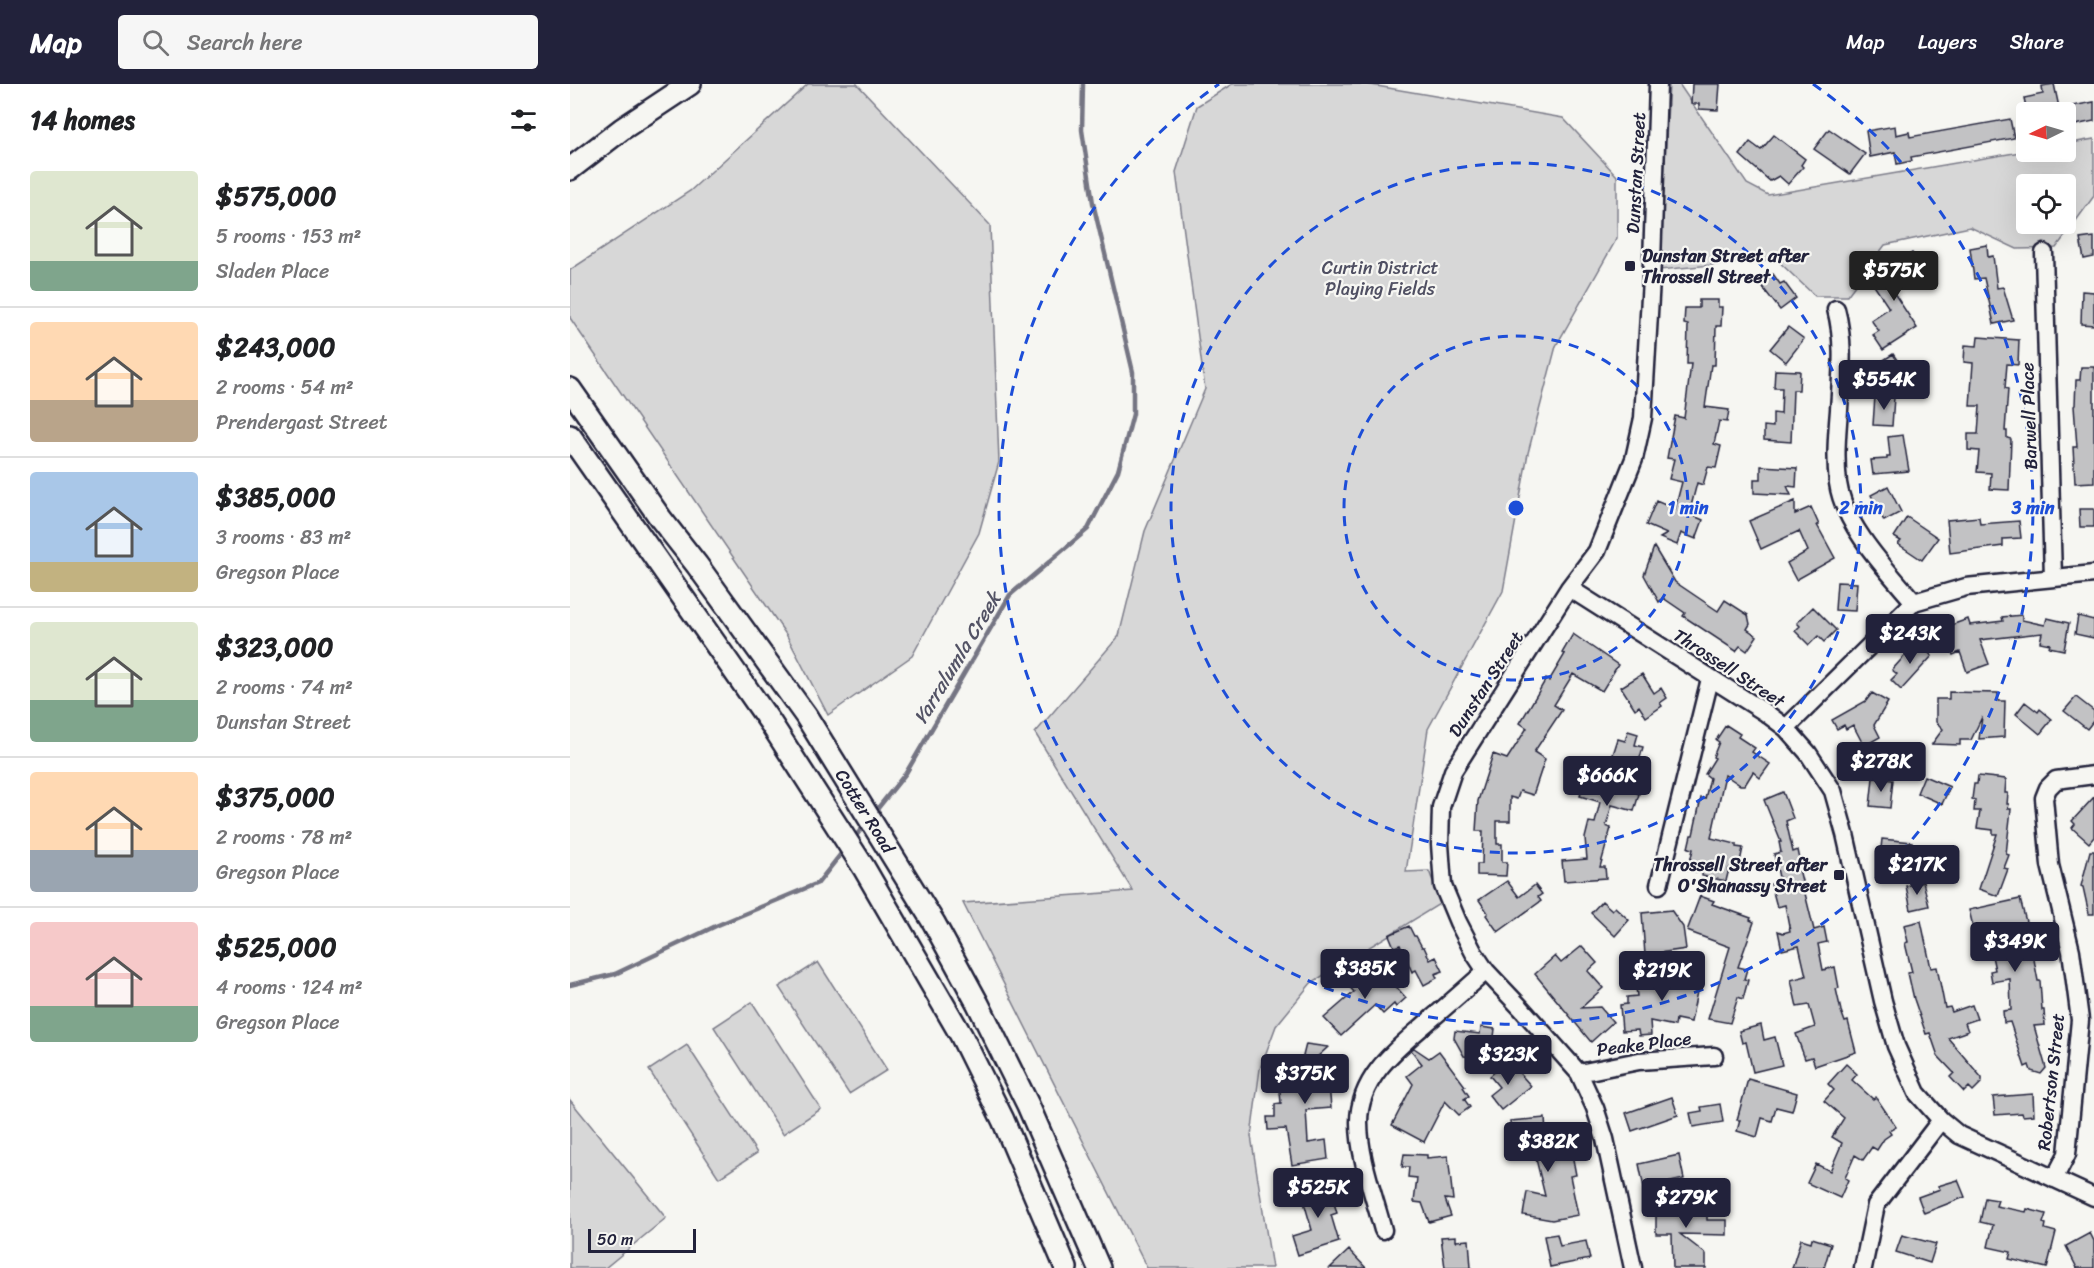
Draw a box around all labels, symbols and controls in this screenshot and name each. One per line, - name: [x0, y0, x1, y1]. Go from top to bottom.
- search box: [118, 15, 538, 69]
- text: Map: [30, 18, 82, 67]
- text: Search here: [187, 23, 303, 62]
- text: Map: [1846, 23, 1885, 61]
- text: Layers: [1918, 23, 1977, 61]
- text: Share: [2010, 23, 2064, 61]
- icon: search: [139, 26, 172, 59]
- text: 14 homes: [30, 97, 135, 143]
- north arrow: [2016, 102, 2076, 162]
- map controls: [2016, 102, 2076, 234]
- icon: filters: [507, 104, 540, 137]
- street label: Dunstan Street: [1617, 111, 1655, 234]
- text: $575,000: [216, 173, 336, 219]
- button: locate: [2016, 174, 2076, 234]
- icon: home: [78, 195, 150, 267]
- text: 5 rooms · 153 m²: [216, 219, 361, 254]
- place label: Dunstan Street after Throssell Street: [1642, 240, 1810, 293]
- pin: $575K: [1852, 251, 1936, 302]
- park label: Curtin District Playing Fields: [1322, 252, 1438, 305]
- text: $575K: [1863, 253, 1925, 288]
- text: Sladen Place: [216, 254, 329, 289]
- marker: Dunstan Street after Throssell Street: [1623, 259, 1637, 273]
- text: $243,000: [216, 324, 335, 370]
- icon: home: [78, 346, 150, 418]
- pin: $554K: [1842, 360, 1926, 411]
- text: $554K: [1853, 362, 1915, 397]
- street label: Barwell Place: [2011, 362, 2047, 470]
- text: 2 rooms · 54 m²: [216, 370, 354, 405]
- text: Prendergast Street: [216, 405, 388, 440]
- text: $385,000: [216, 474, 336, 520]
- text: 1 min: [1668, 492, 1709, 524]
- text: 2 min: [1838, 492, 1883, 524]
- text: 3 min: [2010, 492, 2055, 524]
- icon: home: [78, 496, 150, 568]
- centre of rings: [1506, 498, 1526, 518]
- text: 3 rooms · 83 m²: [216, 520, 351, 555]
- text: Gregson Place: [216, 555, 340, 590]
- water label: Yarralumla Creek: [904, 583, 1012, 731]
- pin: $243K: [1868, 614, 1952, 665]
- text: $243K: [1880, 616, 1940, 651]
- street label: Throssell Street: [1667, 620, 1792, 717]
- text: $323,000: [216, 624, 333, 670]
- street label: Dunstan Street: [1440, 624, 1533, 744]
- icon: home: [78, 646, 150, 718]
- text: 2 rooms · 74 m²: [216, 670, 353, 705]
- text: Dunstan Street: [216, 705, 351, 740]
- pin: $278K: [1839, 742, 1923, 793]
- text: $278K: [1851, 744, 1911, 779]
- pin: $666K: [1565, 756, 1649, 807]
- text: $666K: [1577, 758, 1637, 793]
- street label: Cotter Road: [826, 762, 905, 861]
- text: $375,000: [216, 774, 335, 820]
- icon: home: [78, 796, 150, 868]
- text: 2 rooms · 78 m²: [216, 820, 352, 855]
- pin: $217K: [1875, 845, 1959, 896]
- text: $217K: [1888, 847, 1946, 882]
- place label: Throssell Street after O'Shanassy Street: [1653, 849, 1829, 902]
- text: Gregson Place: [216, 855, 340, 890]
- marker: Throssell Street after O'Shanassy Street: [1832, 868, 1846, 882]
- pin: $349K: [1973, 922, 2057, 973]
- text: $525,000: [216, 924, 337, 970]
- text: $349K: [1984, 924, 2046, 959]
- icon: home: [78, 946, 150, 1018]
- pin: $385K: [1323, 949, 1407, 1000]
- text: $385K: [1335, 951, 1395, 986]
- pin: $219K: [1620, 951, 1704, 1002]
- text: $219K: [1633, 953, 1691, 988]
- text: 4 rooms · 124 m²: [216, 970, 363, 1005]
- text: Gregson Place: [216, 1005, 340, 1040]
- street label: Robertson Street: [2028, 1012, 2074, 1152]
- street label: Peake Place: [1595, 1022, 1693, 1066]
- pin: $323K: [1466, 1035, 1550, 1086]
- text: $323K: [1478, 1037, 1538, 1072]
- pin: $375K: [1263, 1054, 1347, 1105]
- text: $375K: [1275, 1056, 1335, 1091]
- pin: $382K: [1506, 1122, 1590, 1173]
- text: $382K: [1518, 1124, 1578, 1159]
- pin: $525K: [1276, 1168, 1360, 1219]
- text: $525K: [1287, 1170, 1349, 1205]
- pin: $279K: [1644, 1178, 1728, 1229]
- text: $279K: [1656, 1180, 1716, 1215]
- text: 50 m: [597, 1225, 633, 1254]
- scale bar: [588, 1226, 696, 1254]

